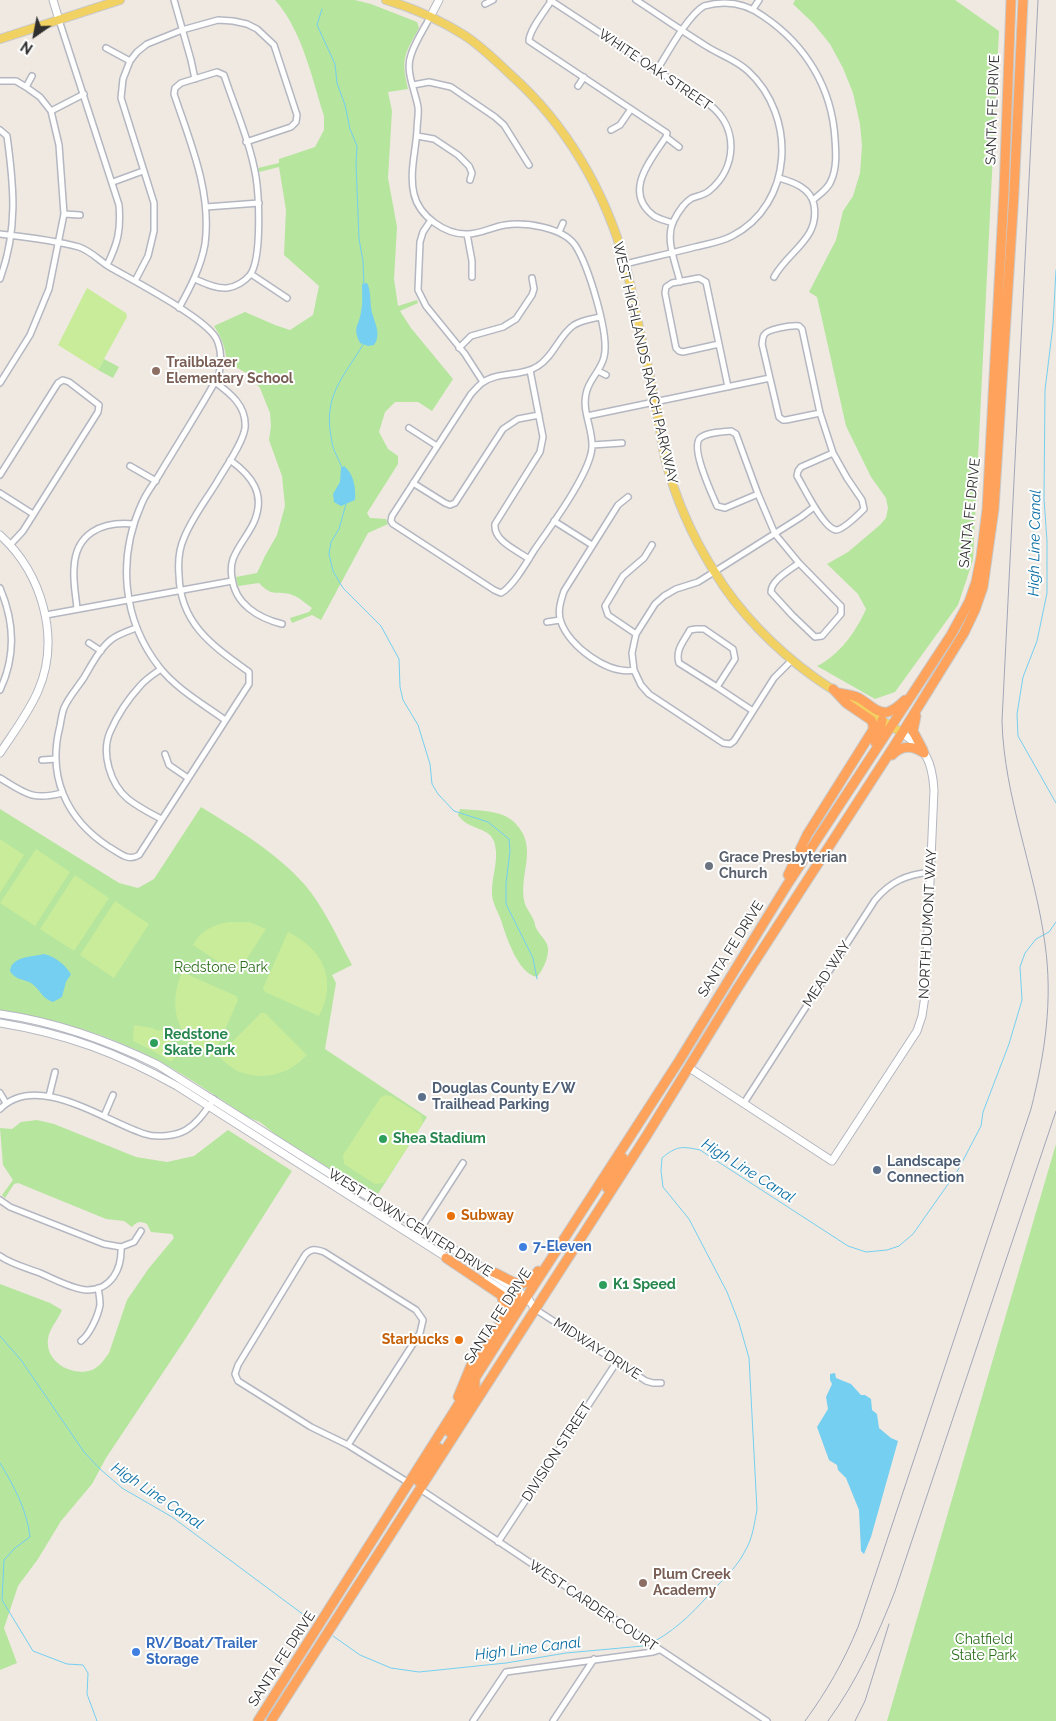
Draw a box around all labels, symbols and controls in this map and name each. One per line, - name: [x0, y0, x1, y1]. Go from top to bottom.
- north arrow: [10, 10, 60, 60]
- street label: WHITE OAK STREET: [595, 26, 715, 114]
- text: N: [18, 38, 36, 57]
- street label: SANTA FE DRIVE: [983, 55, 1003, 165]
- street label: WEST HIGHLANDS RANCH PARKWAY: [609, 240, 681, 486]
- place label: Trailblazer Elementary School: [166, 355, 293, 388]
- marker: Trailblazer Elementary School: [150, 365, 162, 377]
- street label: SANTA FE DRIVE: [956, 457, 984, 569]
- water label: High Line Canal: [1025, 490, 1045, 596]
- street label: NORTH DUMONT WAY: [916, 848, 940, 1000]
- place label: Grace Presbyterian Church: [719, 850, 847, 882]
- marker: Grace Presbyterian Church: [703, 860, 715, 872]
- street label: SANTA FE DRIVE: [695, 898, 767, 1000]
- street label: MEAD WAY: [799, 938, 855, 1010]
- park label: Redstone Park: [174, 960, 268, 976]
- place label: Redstone Skate Park: [164, 1027, 235, 1060]
- marker: Redstone Skate Park: [148, 1037, 160, 1049]
- place label: Douglas County E/W Trailhead Parking: [432, 1081, 575, 1114]
- marker: Douglas County E/W Trailhead Parking: [416, 1091, 428, 1103]
- place label: Shea Stadium: [393, 1131, 486, 1147]
- marker: Shea Stadium: [377, 1133, 389, 1145]
- water label: High Line Canal: [698, 1135, 798, 1207]
- place label: Landscape Connection: [887, 1154, 964, 1186]
- marker: Landscape Connection: [871, 1164, 883, 1176]
- street label: WEST TOWN CENTER DRIVE: [325, 1165, 495, 1281]
- place label: Subway: [461, 1208, 514, 1224]
- marker: Subway: [445, 1210, 457, 1222]
- place label: 7-Eleven: [533, 1239, 592, 1255]
- marker: 7-Eleven: [517, 1241, 529, 1253]
- street label: SANTA FE DRIVE: [461, 1265, 535, 1367]
- place label: K1 Speed: [613, 1277, 676, 1293]
- marker: K1 Speed: [597, 1279, 609, 1291]
- street label: MIDWAY DRIVE: [550, 1314, 644, 1384]
- place label: Starbucks: [382, 1332, 449, 1348]
- marker: Starbucks: [453, 1334, 465, 1346]
- street label: DIVISION STREET: [519, 1399, 595, 1505]
- water label: High Line Canal: [108, 1459, 206, 1533]
- street label: WEST CARDER COURT: [526, 1557, 660, 1655]
- place label: Plum Creek Academy: [653, 1567, 731, 1600]
- marker: Plum Creek Academy: [637, 1577, 649, 1589]
- street label: SANTA FE DRIVE: [245, 1608, 319, 1710]
- park label: Chatfield State Park: [951, 1632, 1017, 1664]
- water label: High Line Canal: [474, 1634, 582, 1664]
- place label: RV/Boat/Trailer Storage: [146, 1636, 257, 1668]
- marker: RV/Boat/Trailer Storage: [130, 1646, 142, 1658]

